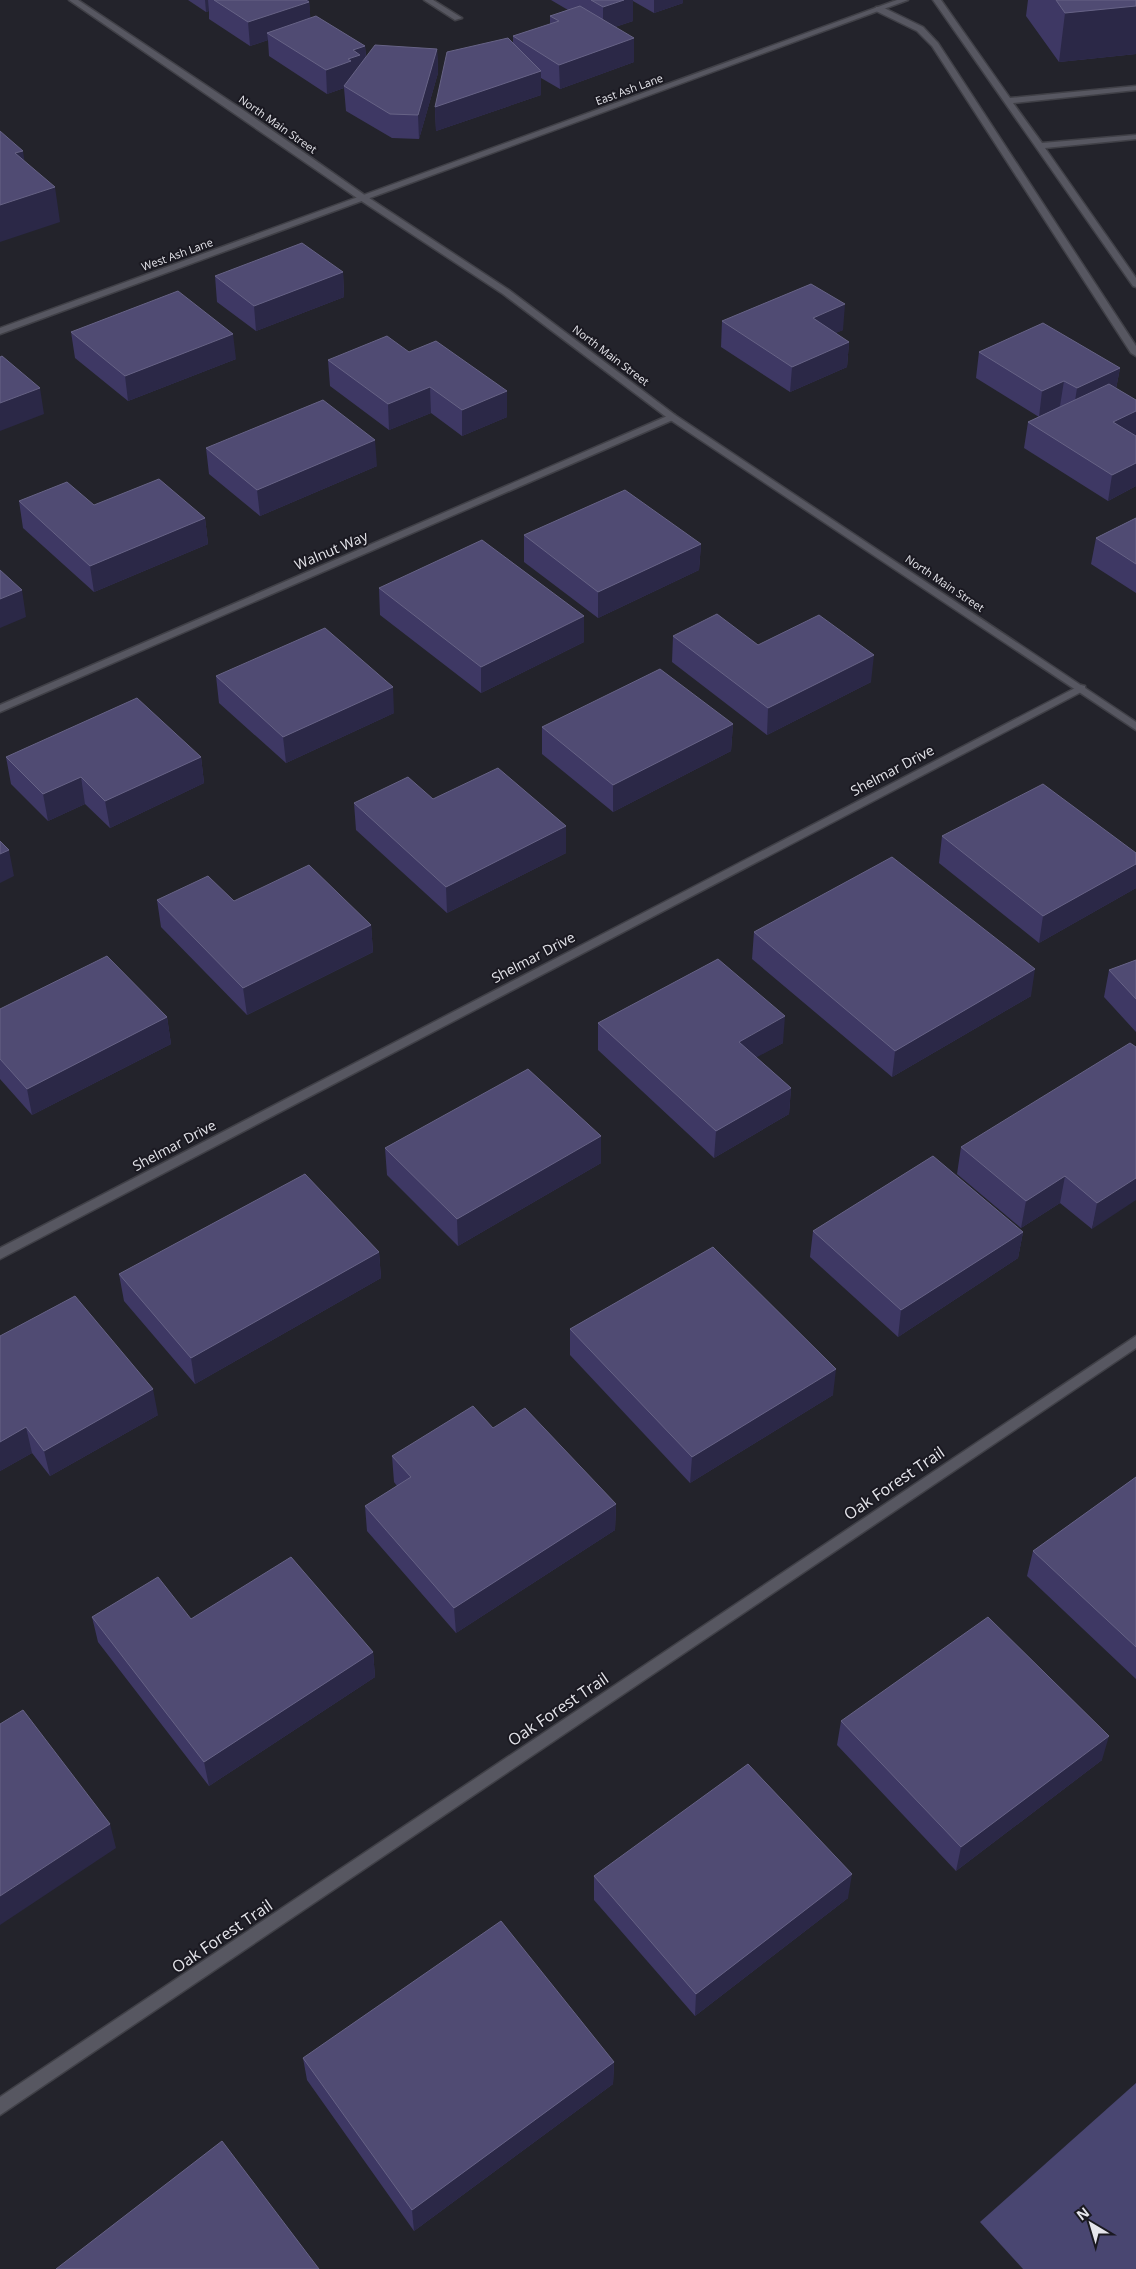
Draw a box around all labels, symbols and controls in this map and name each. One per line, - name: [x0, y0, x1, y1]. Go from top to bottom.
- street label: East Ash Lane: [593, 70, 665, 108]
- street label: North Main Street: [236, 91, 320, 157]
- street label: West Ash Lane: [139, 234, 215, 274]
- street label: North Main Street: [570, 321, 652, 389]
- street label: Walnut Way: [291, 526, 371, 574]
- street label: North Main Street: [903, 551, 987, 615]
- street label: Shelmar Drive: [847, 740, 937, 800]
- street label: Shelmar Drive: [488, 927, 578, 987]
- street label: Shelmar Drive: [129, 1115, 219, 1175]
- street label: Oak Forest Trail: [839, 1441, 949, 1525]
- street label: Oak Forest Trail: [503, 1667, 613, 1751]
- street label: Oak Forest Trail: [167, 1894, 277, 1978]
- north arrow: [1066, 2199, 1116, 2249]
- text: N: [1072, 2202, 1093, 2224]

